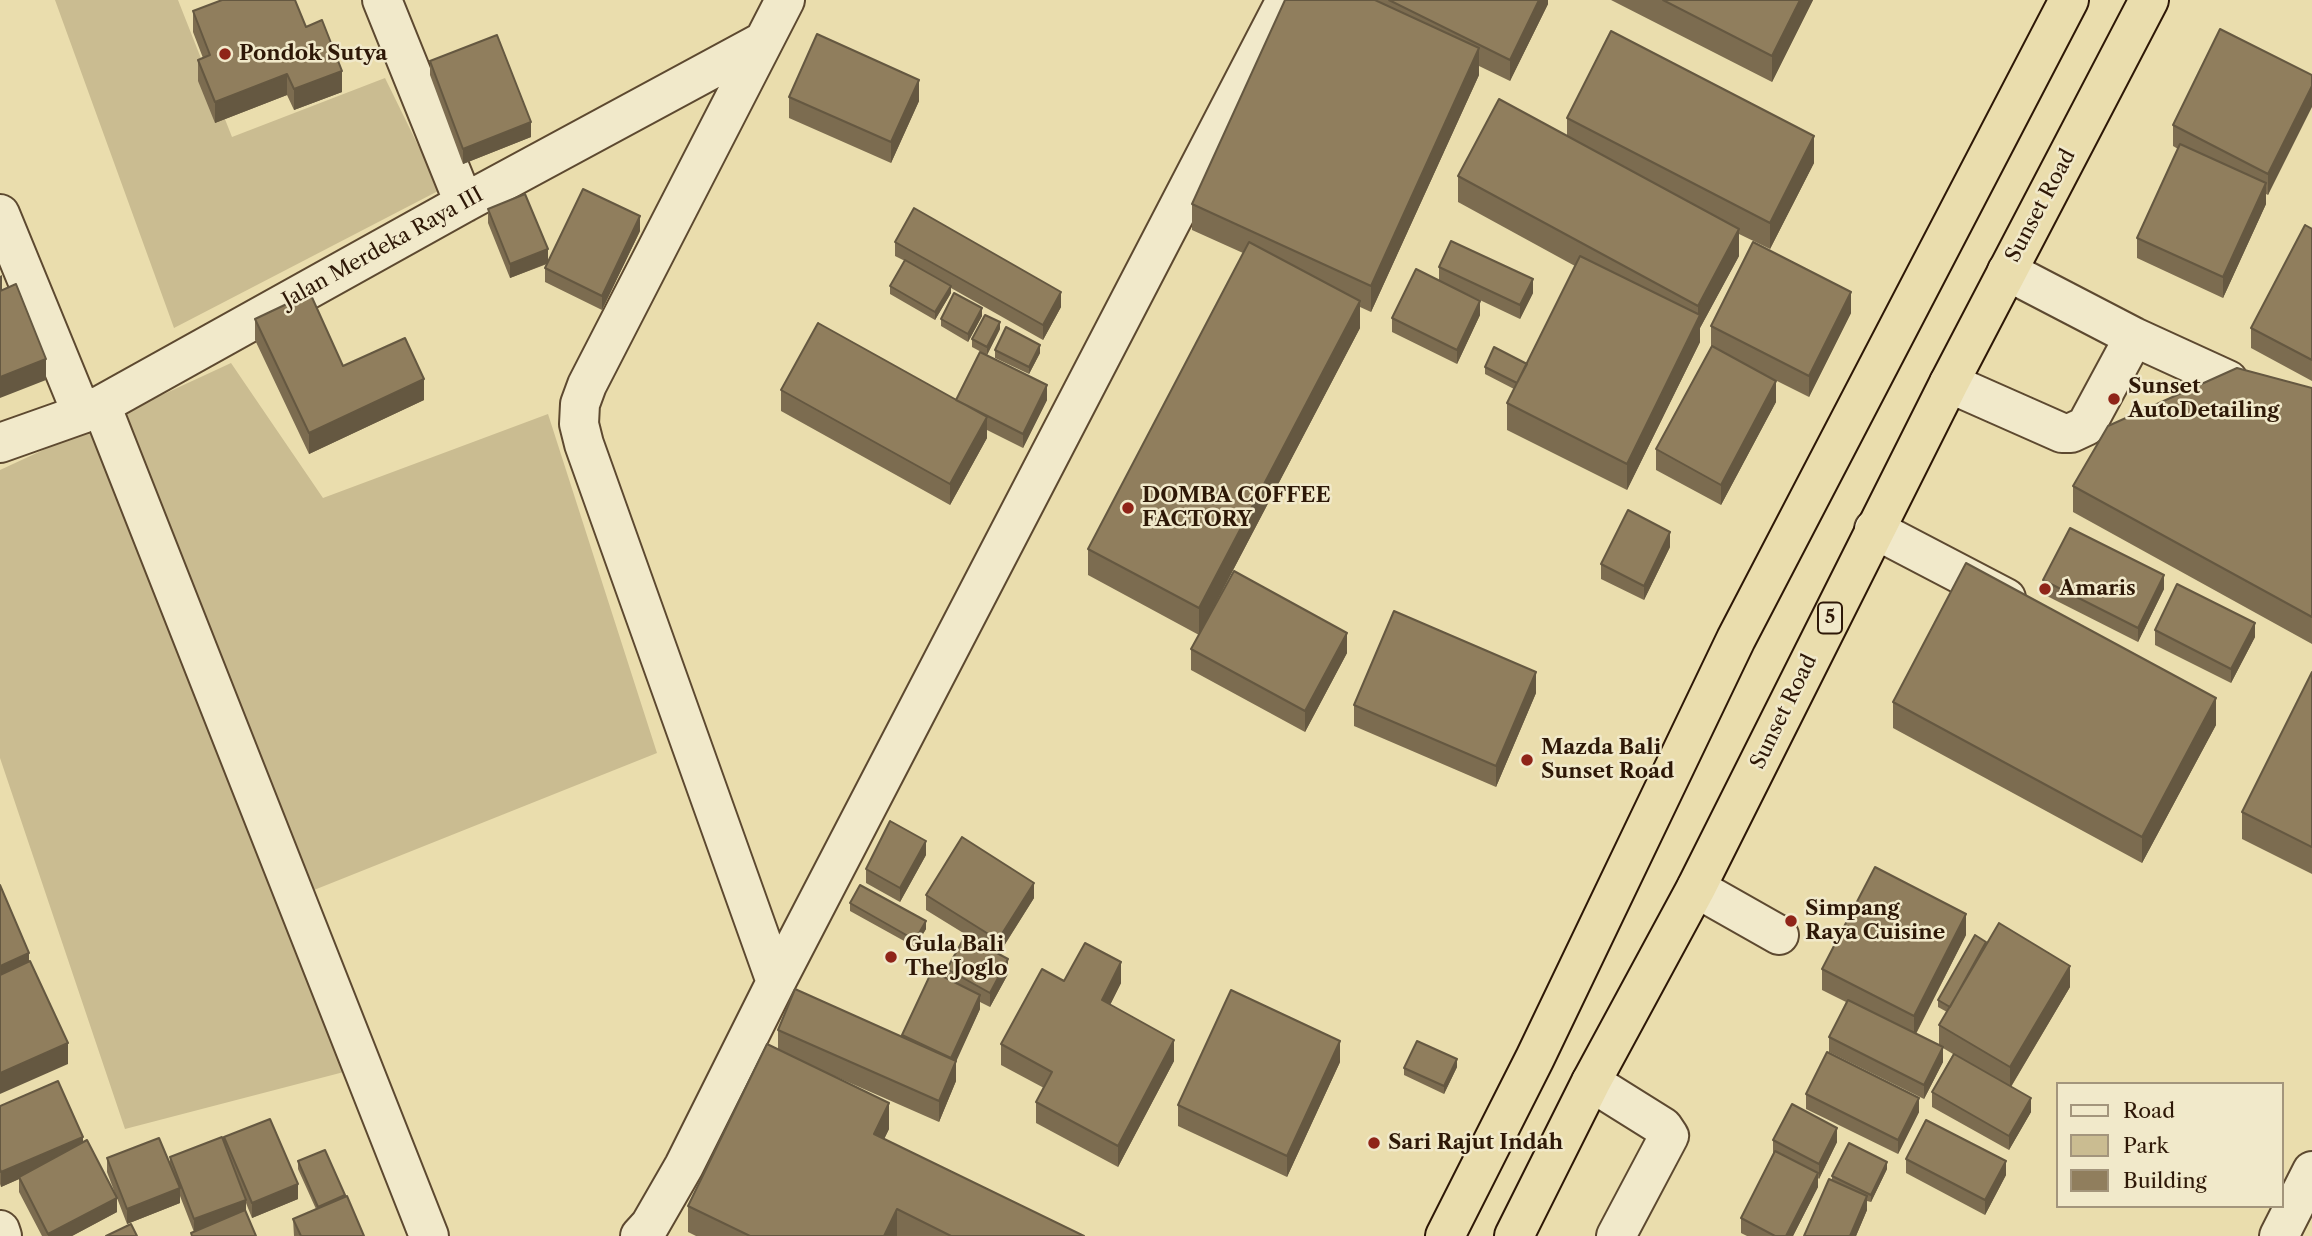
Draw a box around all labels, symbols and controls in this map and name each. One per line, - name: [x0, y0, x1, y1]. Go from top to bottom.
- place label: Pondok Sutya: [239, 41, 388, 67]
- marker: Pondok Sutya: [217, 46, 233, 62]
- street label: Sunset Road: [2001, 145, 2081, 267]
- street label: Jalan Merdeka Raya III: [278, 182, 488, 314]
- place label: Sunset AutoDetailing: [2128, 374, 2279, 424]
- marker: Sunset AutoDetailing: [2106, 391, 2122, 407]
- place label: DOMBA COFFEE FACTORY: [1142, 483, 1331, 533]
- marker: DOMBA COFFEE FACTORY: [1120, 500, 1136, 516]
- place label: Amaris: [2059, 576, 2136, 602]
- marker: Amaris: [2037, 581, 2053, 597]
- road number: 5: [1818, 603, 1842, 634]
- street label: Sunset Road: [1745, 651, 1823, 773]
- place label: Mazda Bali Sunset Road: [1541, 735, 1674, 785]
- marker: Mazda Bali Sunset Road: [1519, 752, 1535, 768]
- place label: Simpang Raya Cuisine: [1805, 896, 1945, 946]
- marker: Simpang Raya Cuisine: [1783, 913, 1799, 929]
- place label: Gula Bali The Joglo: [905, 932, 1008, 982]
- marker: Gula Bali The Joglo: [883, 949, 899, 965]
- legend: [2056, 1082, 2284, 1208]
- text: Road: [2123, 1098, 2175, 1123]
- place label: Sari Rajut Indah: [1388, 1130, 1563, 1156]
- text: Park: [2123, 1133, 2169, 1158]
- marker: Sari Rajut Indah: [1366, 1135, 1382, 1151]
- text: Building: [2123, 1168, 2207, 1193]

